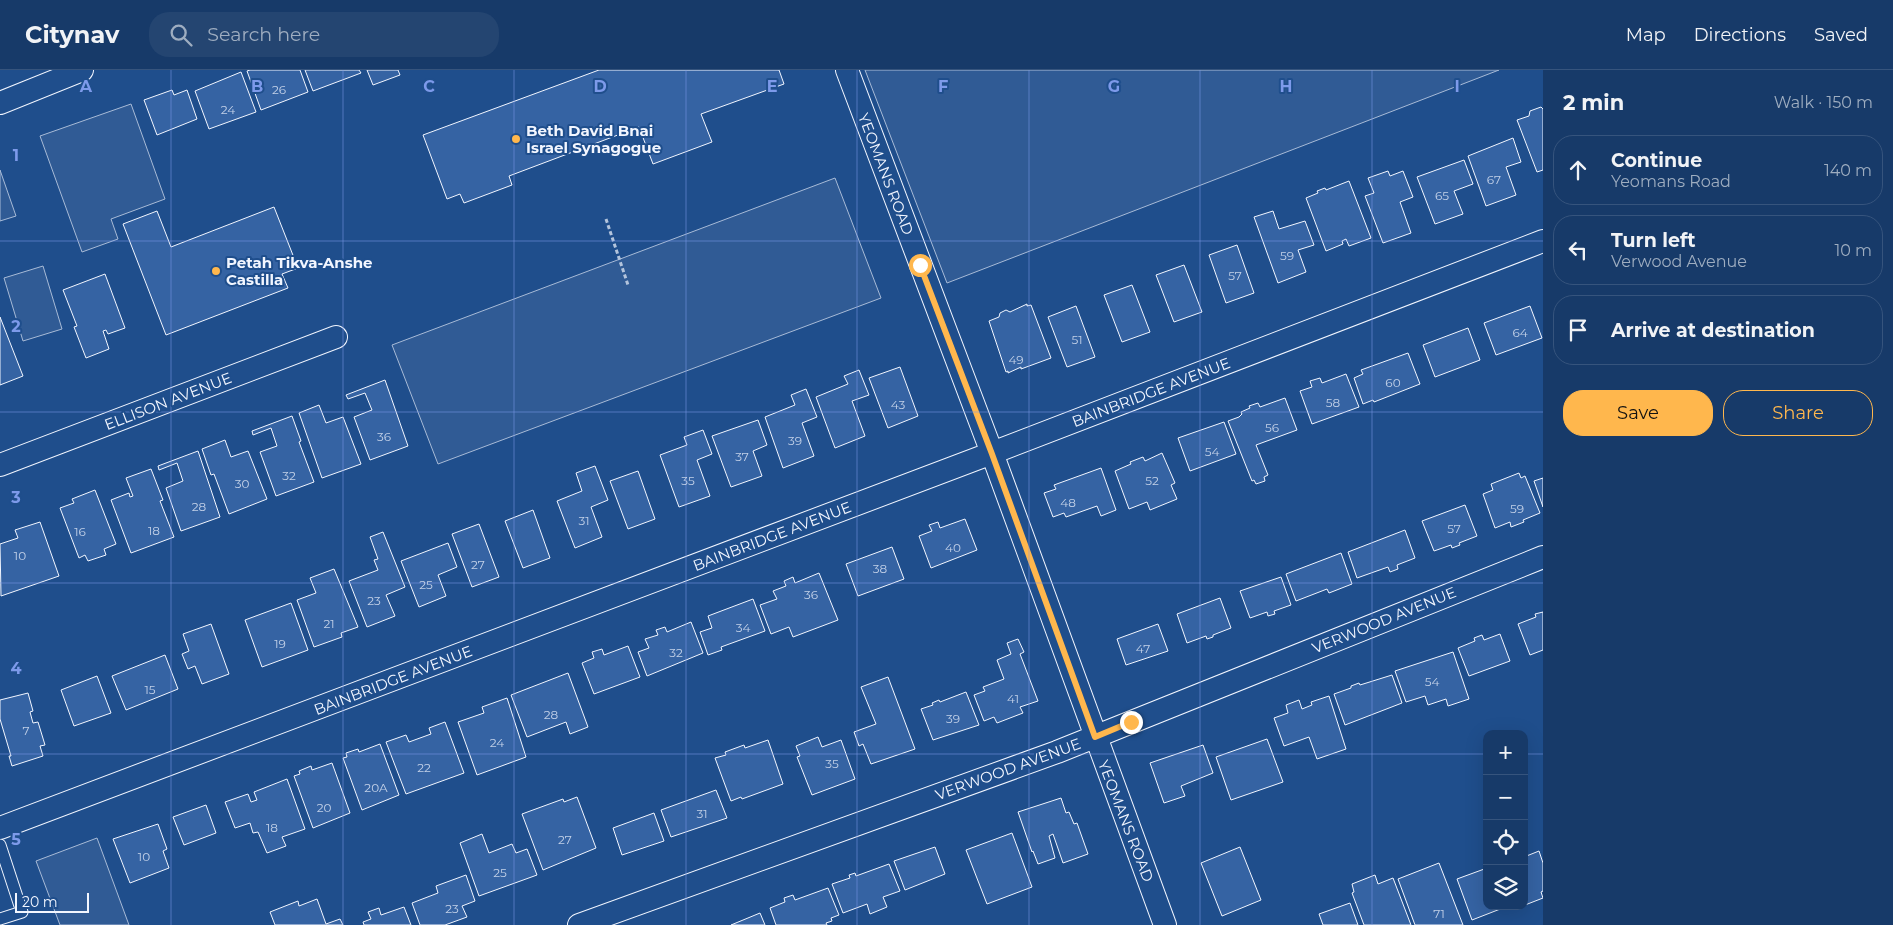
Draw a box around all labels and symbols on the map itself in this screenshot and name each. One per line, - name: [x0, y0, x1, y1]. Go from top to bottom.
- text: A: [79, 77, 93, 96]
- text: B: [251, 77, 263, 96]
- text: C: [423, 77, 435, 96]
- text: D: [593, 77, 607, 96]
- text: E: [767, 77, 777, 96]
- text: F: [938, 77, 948, 96]
- text: G: [1108, 77, 1120, 96]
- text: H: [1280, 77, 1292, 96]
- text: I: [1454, 77, 1460, 96]
- house number: 26: [272, 82, 286, 97]
- house number: 24: [221, 102, 235, 117]
- street label: YEOMANS ROAD: [854, 110, 918, 238]
- place label: Beth David Bnai Israel Synagogue: [526, 121, 661, 157]
- marker: Beth David Bnai Israel Synagogue: [510, 133, 522, 145]
- text: 1: [13, 146, 19, 165]
- house number: 67: [1487, 172, 1501, 187]
- house number: 65: [1435, 188, 1449, 203]
- house number: 59: [1280, 248, 1294, 263]
- place label: Petah Tikva-Anshe Castilla: [226, 253, 373, 289]
- route start: [909, 254, 932, 277]
- marker: Petah Tikva-Anshe Castilla: [210, 265, 222, 277]
- house number: 57: [1228, 268, 1242, 283]
- text: 2: [11, 317, 21, 336]
- house number: 64: [1512, 325, 1528, 340]
- house number: 51: [1071, 332, 1083, 347]
- house number: 49: [1008, 352, 1024, 367]
- street label: BAINBRIDGE AVENUE: [1069, 353, 1233, 431]
- street label: ELLISON AVENUE: [102, 368, 234, 434]
- house number: 60: [1385, 375, 1401, 390]
- house number: 58: [1326, 395, 1341, 410]
- house number: 43: [891, 397, 905, 412]
- house number: 56: [1265, 420, 1279, 435]
- house number: 36: [377, 429, 391, 444]
- house number: 39: [788, 433, 802, 448]
- house number: 54: [1205, 444, 1219, 459]
- house number: 37: [735, 449, 749, 464]
- house number: 32: [282, 468, 296, 483]
- house number: 35: [681, 473, 695, 488]
- house number: 52: [1145, 473, 1159, 488]
- house number: 30: [235, 476, 249, 491]
- text: 3: [10, 488, 21, 507]
- house number: 48: [1060, 495, 1076, 510]
- street label: BAINBRIDGE AVENUE: [690, 497, 854, 575]
- house number: 28: [192, 499, 207, 514]
- house number: 59: [1510, 501, 1524, 516]
- house number: 31: [578, 513, 590, 528]
- house number: 57: [1447, 521, 1461, 536]
- house number: 18: [148, 523, 160, 538]
- house number: 16: [74, 524, 86, 539]
- house number: 40: [945, 540, 961, 555]
- house number: 10: [14, 548, 26, 563]
- house number: 27: [471, 557, 485, 572]
- house number: 38: [873, 561, 888, 576]
- house number: 25: [419, 577, 433, 592]
- street label: VERWOOD AVENUE: [1309, 582, 1459, 658]
- house number: 36: [804, 587, 818, 602]
- house number: 23: [367, 593, 381, 608]
- house number: 21: [323, 616, 335, 631]
- house number: 34: [736, 620, 750, 635]
- house number: 19: [274, 636, 286, 651]
- street label: BAINBRIDGE AVENUE: [311, 641, 475, 719]
- house number: 47: [1136, 641, 1150, 656]
- house number: 32: [669, 645, 683, 660]
- text: 4: [10, 659, 22, 678]
- house number: 54: [1425, 674, 1439, 689]
- house number: 15: [144, 682, 156, 697]
- house number: 41: [1007, 691, 1019, 706]
- house number: 28: [544, 707, 559, 722]
- house number: 39: [946, 711, 960, 726]
- route end: [1120, 711, 1143, 734]
- house number: 7: [22, 723, 30, 738]
- street label: VERWOOD AVENUE: [933, 734, 1083, 804]
- house number: 24: [490, 735, 504, 750]
- house number: 35: [825, 756, 839, 771]
- street label: YEOMANS ROAD: [1094, 757, 1158, 885]
- house number: 22: [417, 760, 431, 775]
- house number: 20A: [364, 780, 388, 795]
- house number: 20: [317, 800, 331, 815]
- house number: 31: [696, 806, 708, 821]
- house number: 18: [266, 820, 278, 835]
- text: 5: [11, 830, 21, 849]
- house number: 27: [558, 832, 572, 847]
- house number: 10: [138, 849, 150, 864]
- house number: 25: [493, 865, 507, 880]
- scale bar: [15, 890, 89, 913]
- house number: 23: [445, 901, 459, 916]
- house number: 71: [1433, 906, 1445, 921]

